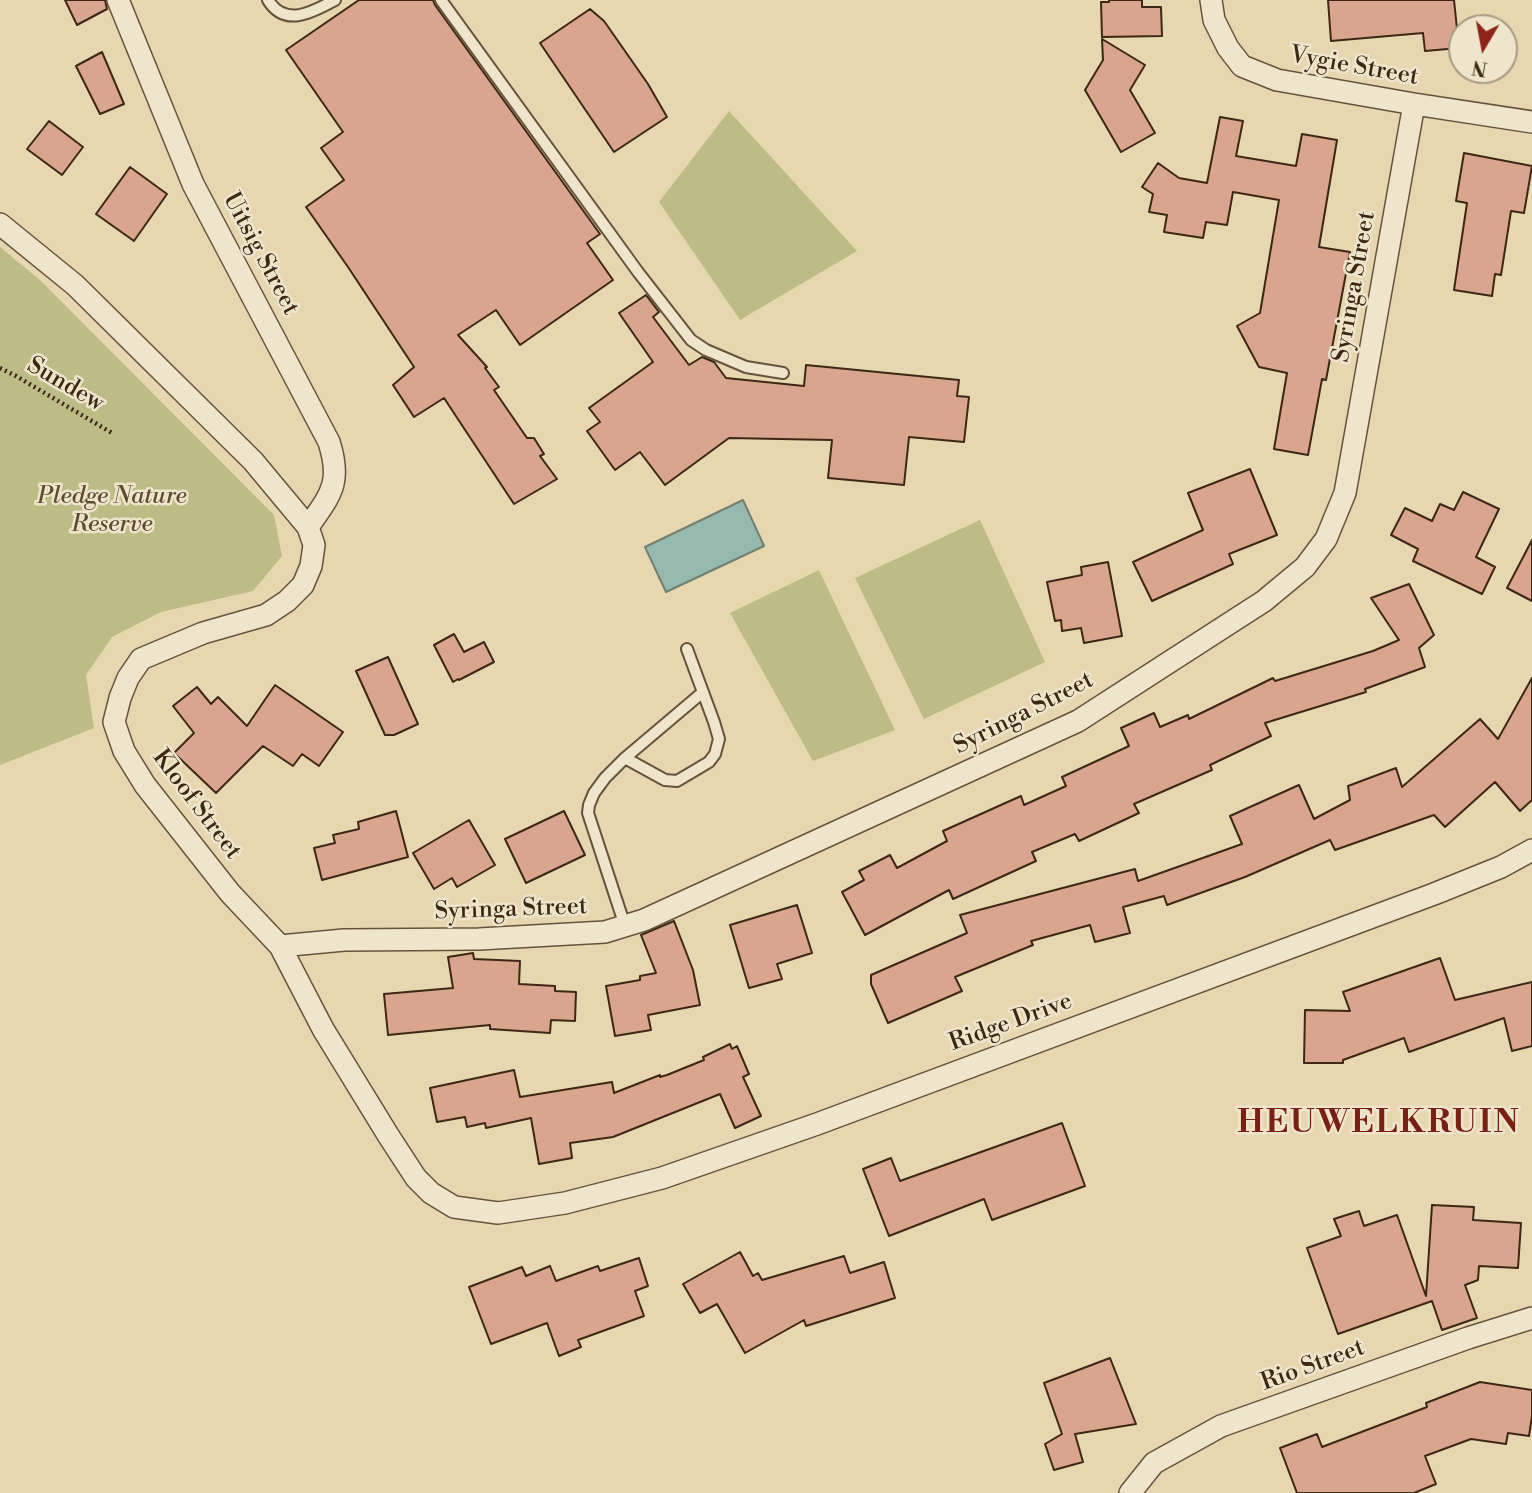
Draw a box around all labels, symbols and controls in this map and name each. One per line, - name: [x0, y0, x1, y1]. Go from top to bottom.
- north arrow: [1448, 14, 1518, 84]
- street label: Vygie Street: [1287, 42, 1421, 92]
- text: N: [1470, 55, 1489, 81]
- street label: Uitsig Street: [216, 188, 304, 320]
- street label: Syringa Street: [1328, 209, 1382, 365]
- street label: Sundew: [21, 352, 109, 418]
- park label: Pledge Nature Reserve: [37, 483, 187, 539]
- street label: Syringa Street: [949, 666, 1099, 762]
- street label: Kloof Street: [145, 744, 247, 866]
- street label: Syringa Street: [434, 893, 588, 927]
- street label: Ridge Drive: [946, 988, 1076, 1058]
- district label: HEUWELKRUIN: [1239, 1105, 1519, 1143]
- street label: Rio Street: [1257, 1334, 1369, 1398]

